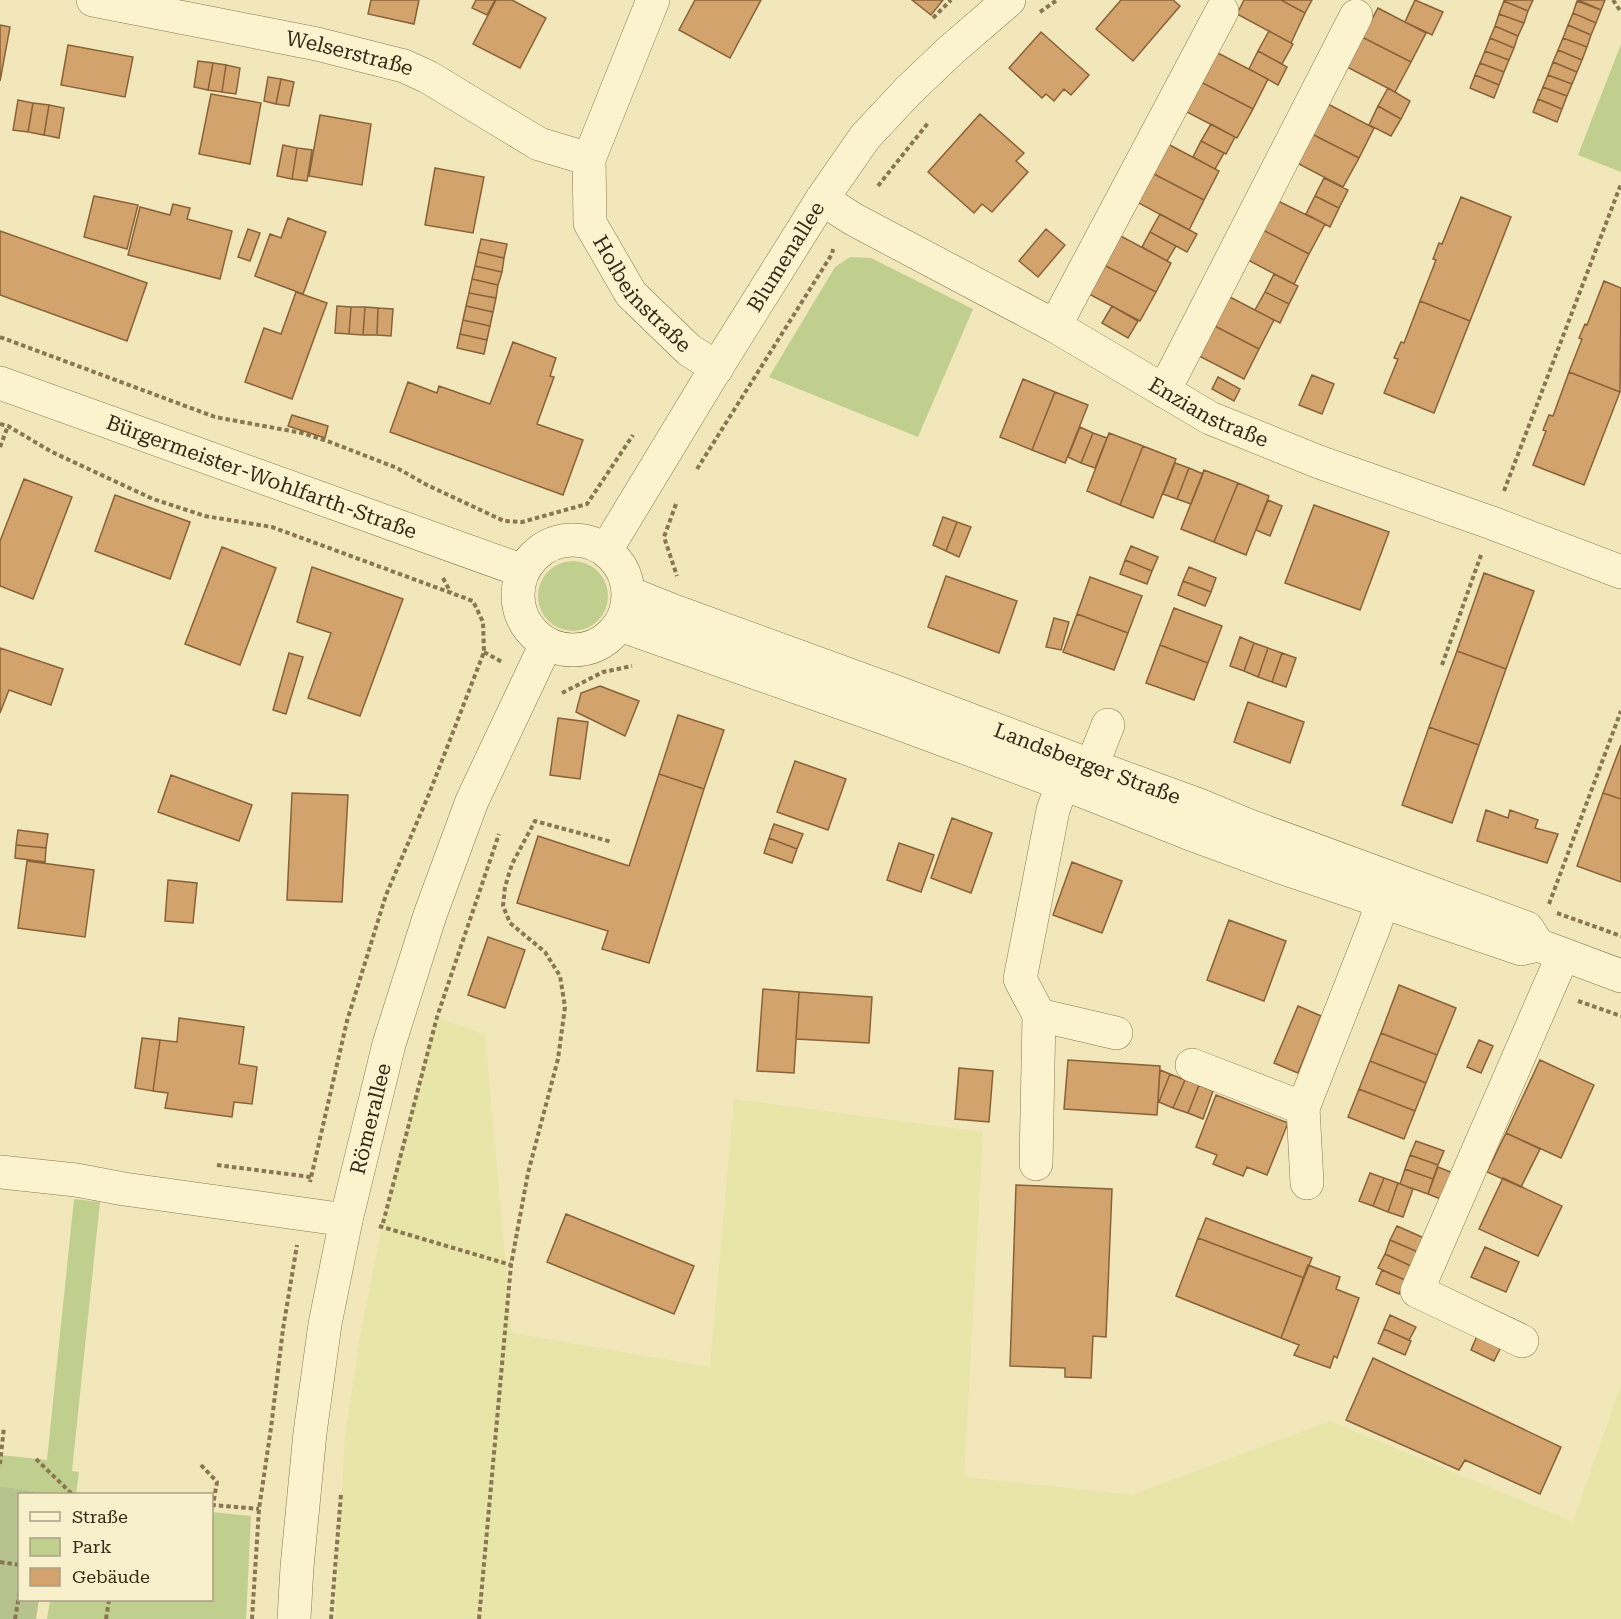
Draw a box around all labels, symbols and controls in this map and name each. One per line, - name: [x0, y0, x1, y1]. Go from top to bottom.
- street label: Welserstraße: [284, 26, 417, 81]
- street label: Blumenallee: [742, 197, 829, 316]
- street label: Holbeinstraße: [588, 231, 696, 357]
- street label: Enzianstraße: [1144, 372, 1272, 452]
- street label: Bürgermeister-Wohlfarth-Straße: [103, 410, 420, 544]
- street label: Landsberger Straße: [991, 718, 1184, 809]
- street label: Römerallee: [346, 1061, 396, 1177]
- legend: [18, 1493, 213, 1601]
- text: Straße: [72, 1506, 128, 1527]
- text: Park: [72, 1536, 112, 1557]
- text: Gebäude: [72, 1566, 150, 1587]

